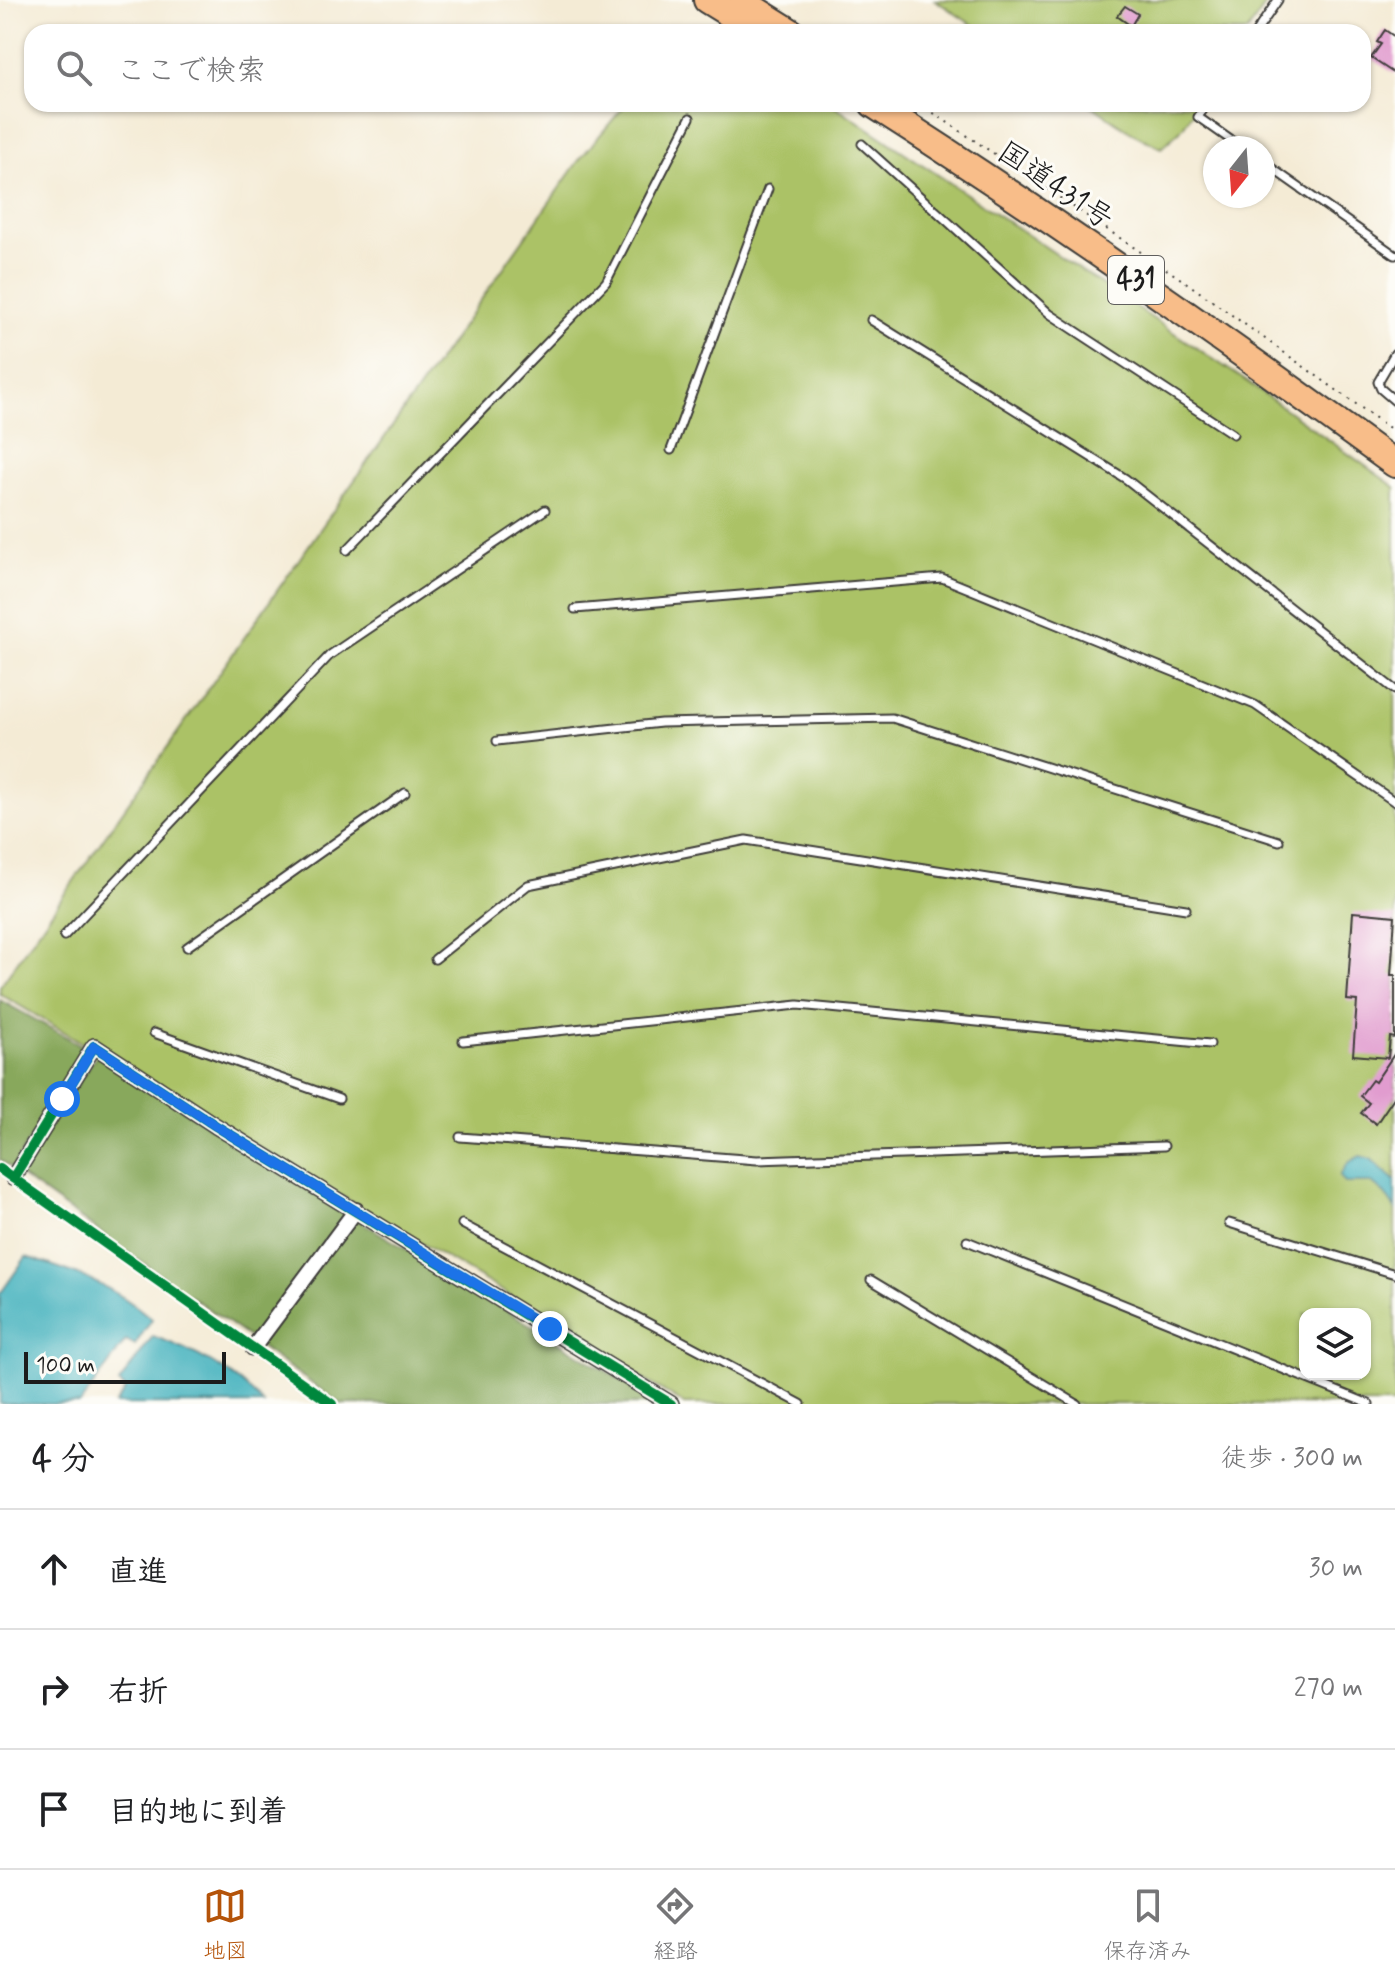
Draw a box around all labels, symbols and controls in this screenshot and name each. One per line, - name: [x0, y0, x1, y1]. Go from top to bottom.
- search box: [24, 24, 1371, 112]
- icon: search: [52, 46, 96, 90]
- text: ここで検索: [116, 52, 266, 91]
- street label: 国道431号: [989, 133, 1121, 239]
- north arrow: [1203, 136, 1275, 208]
- road number: 431: [1108, 256, 1164, 304]
- route start: [44, 1081, 80, 1117]
- map controls: [1299, 1308, 1371, 1380]
- button: layers: [1299, 1308, 1371, 1380]
- route end: [532, 1311, 568, 1347]
- scale bar: [24, 1348, 226, 1384]
- text: 100 m: [36, 1352, 95, 1380]
- text: 4 分: [32, 1437, 95, 1482]
- text: 徒歩 · 300 m: [1221, 1442, 1363, 1476]
- icon: ahead: [32, 1547, 76, 1591]
- text: 30 m: [1309, 1552, 1363, 1586]
- text: 直進: [108, 1553, 168, 1592]
- icon: right: [32, 1667, 76, 1711]
- text: 270 m: [1294, 1672, 1363, 1706]
- text: 右折: [108, 1673, 168, 1712]
- icon: arrive: [32, 1787, 76, 1831]
- text: 目的地に到着: [108, 1793, 288, 1832]
- tab: 地図: [203, 1884, 247, 1966]
- tab: 経路: [653, 1884, 698, 1966]
- tab: 保存済み: [1104, 1884, 1192, 1966]

